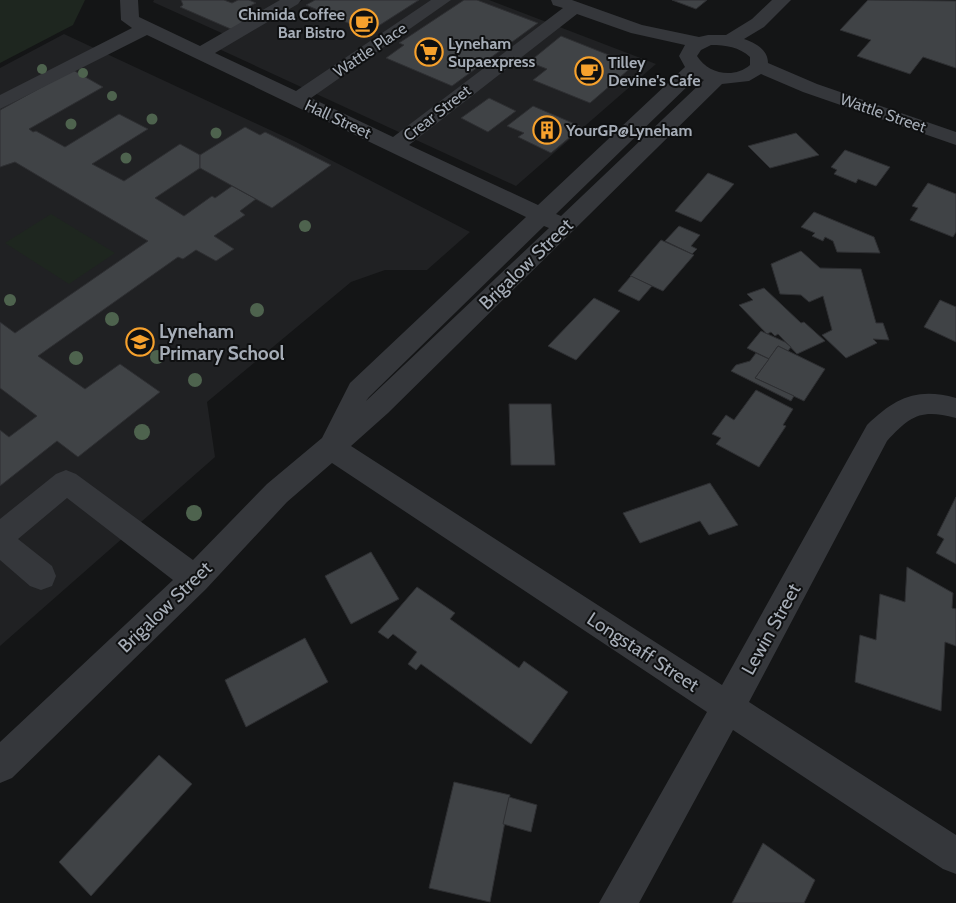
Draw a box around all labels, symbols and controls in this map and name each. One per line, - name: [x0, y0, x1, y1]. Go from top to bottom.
- place label: Chimida Coffee Bar Bistro: [238, 5, 345, 42]
- cafe icon: Chimida Coffee Bar Bistro: [349, 8, 379, 38]
- street label: Wattle Place: [330, 19, 410, 81]
- place label: Lyneham Supaexpress: [448, 34, 535, 71]
- supermarket icon: Lyneham Supaexpress: [414, 37, 444, 67]
- place label: Tilley Devine's Cafe: [608, 53, 701, 90]
- cafe icon: Tilley Devine's Cafe: [574, 56, 604, 86]
- street label: Crear Street: [400, 80, 475, 145]
- street label: Wattle Street: [838, 89, 929, 137]
- street label: Hall Street: [302, 95, 375, 143]
- building icon: YourGP@Lyneham: [532, 115, 562, 145]
- place label: YourGP@Lyneham: [565, 121, 692, 140]
- street label: Brigalow Street: [474, 213, 578, 314]
- place label: Lyneham Primary School: [159, 320, 285, 365]
- school or university icon: Lyneham Primary School: [125, 327, 155, 357]
- street label: Brigalow Street: [113, 556, 217, 657]
- street label: Lewin Street: [737, 579, 806, 679]
- street label: Longstaff Street: [583, 607, 704, 697]

